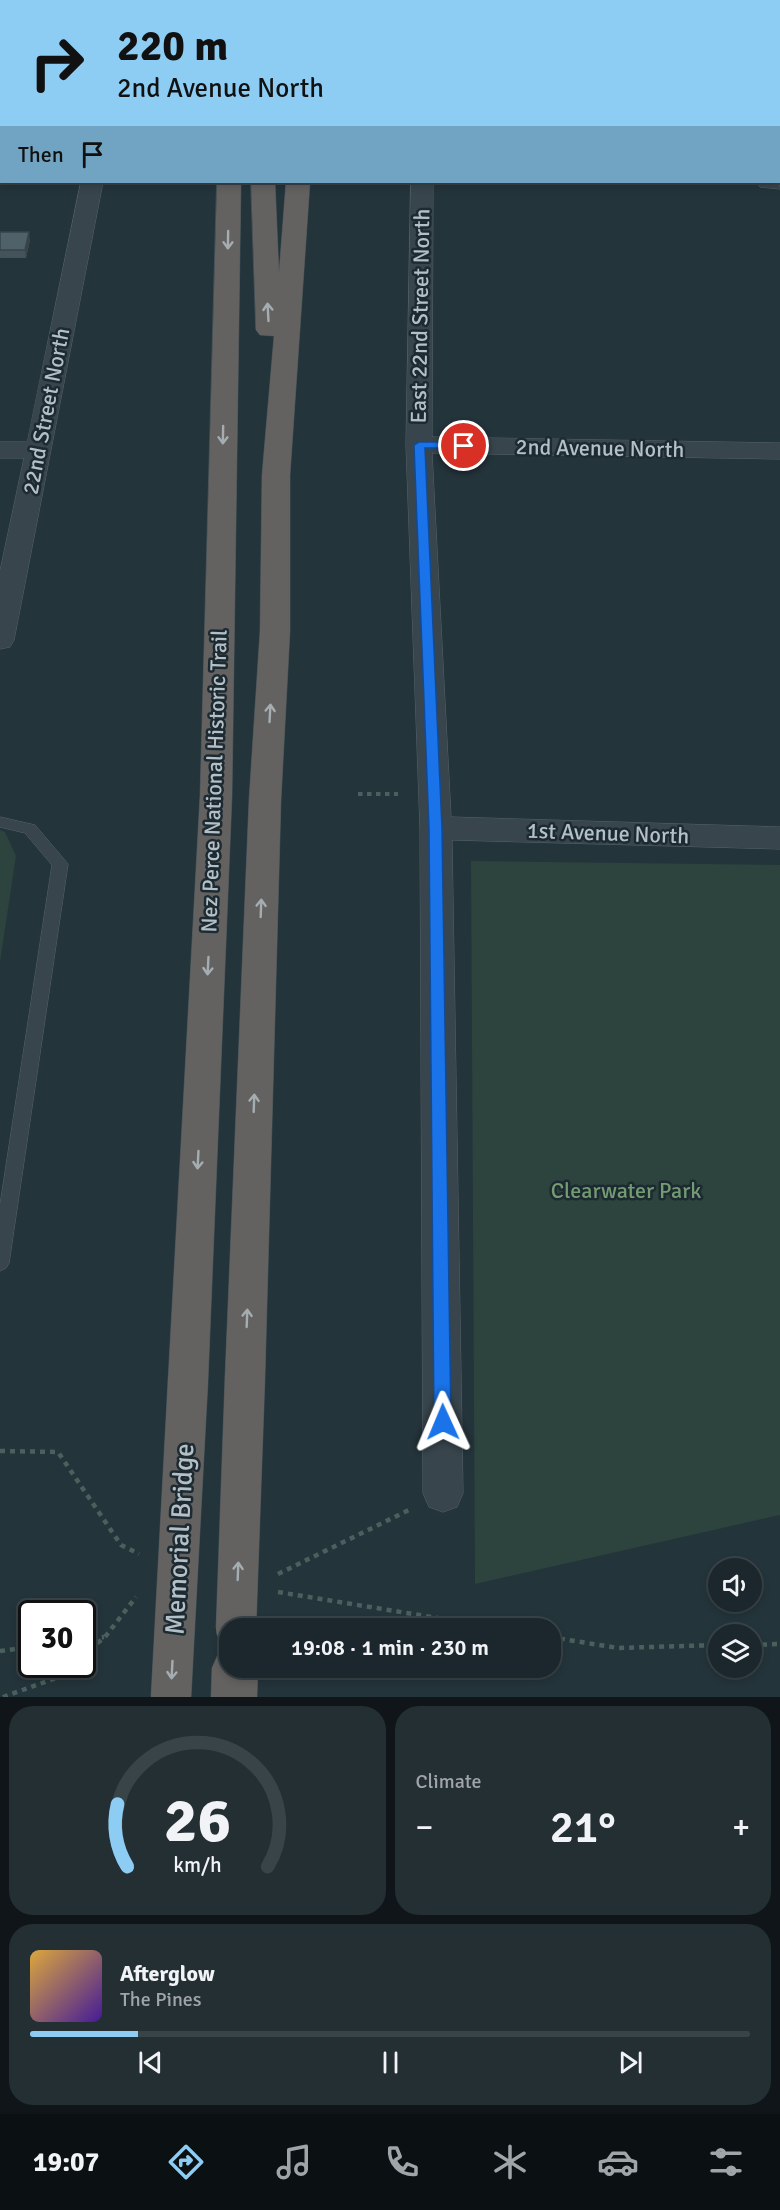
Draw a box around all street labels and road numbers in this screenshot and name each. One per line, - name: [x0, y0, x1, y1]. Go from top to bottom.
- street label: East 22nd Street North: [405, 208, 435, 424]
- street label: 22nd Street North: [17, 325, 75, 497]
- street label: 2nd Avenue North: [515, 433, 685, 463]
- street label: Nez Perce National Historic Trail: [195, 629, 233, 933]
- street label: 1st Avenue North: [526, 817, 690, 849]
- street label: Memorial Bridge: [159, 1442, 201, 1636]

